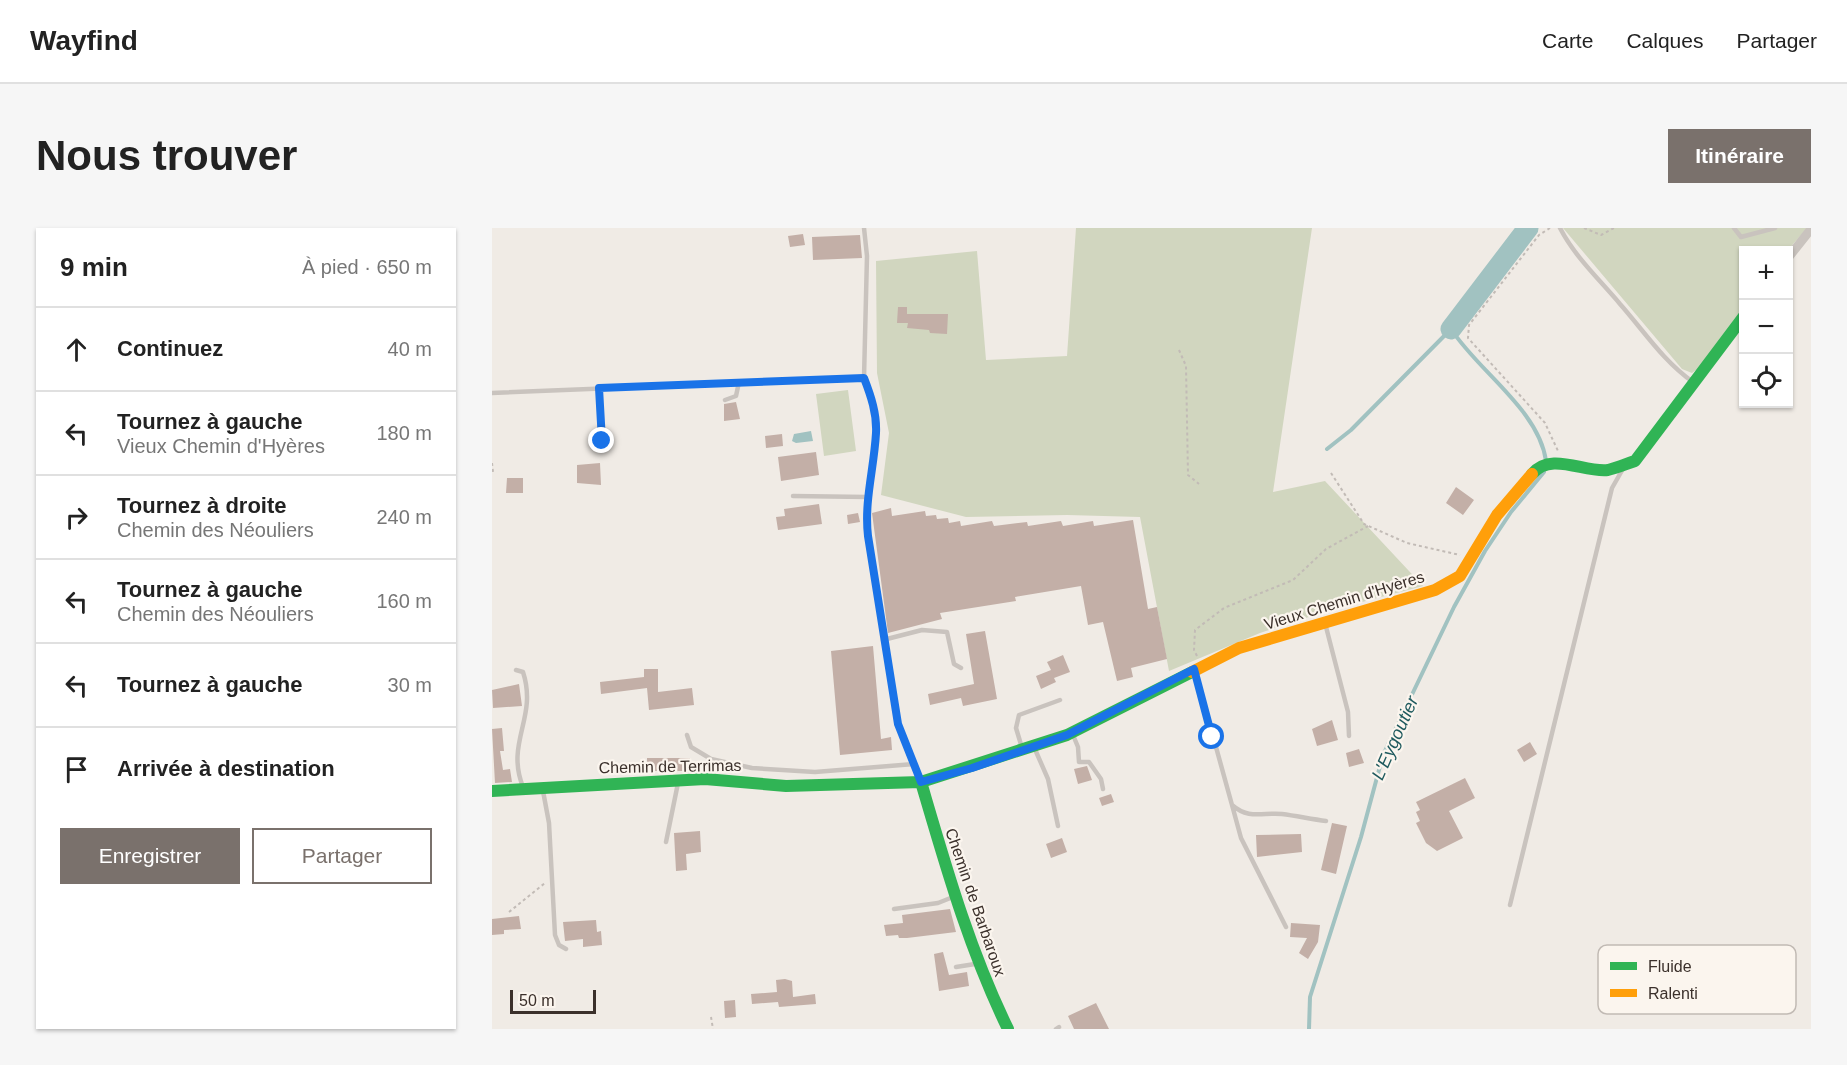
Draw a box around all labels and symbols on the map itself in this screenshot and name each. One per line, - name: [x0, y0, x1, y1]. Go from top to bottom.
- route end: [588, 427, 614, 453]
- street label: Vieux Chemin d'Hyères: [1262, 568, 1426, 633]
- water label: L'Eygoutier: [1368, 692, 1423, 783]
- route start: [1198, 723, 1224, 749]
- street label: Chemin de Terrimas: [598, 757, 742, 776]
- street label: Chemin de Barbaroux: [942, 826, 1009, 979]
- legend: [1598, 945, 1796, 1014]
- text: Fluide: [1648, 958, 1692, 975]
- text: Ralenti: [1648, 985, 1698, 1002]
- scale bar: [510, 987, 596, 1014]

